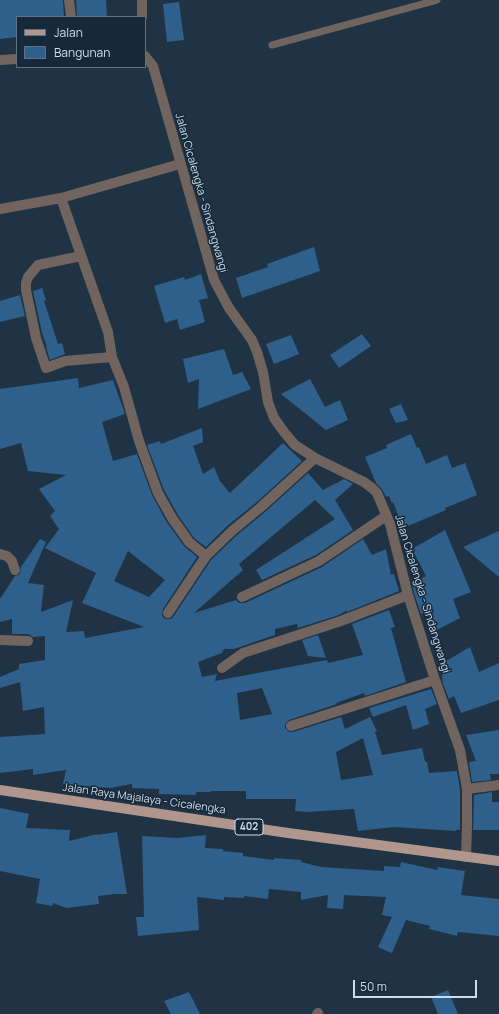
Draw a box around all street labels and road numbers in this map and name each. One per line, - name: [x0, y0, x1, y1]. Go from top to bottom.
- street label: Jalan Cicalengka - Sindangwangi: [172, 112, 230, 274]
- street label: Jalan Cicalengka - Sindangwangi: [392, 513, 452, 675]
- street label: Jalan Raya Majalaya - Cicalengka: [62, 781, 226, 817]
- road number: 402: [235, 819, 263, 835]

